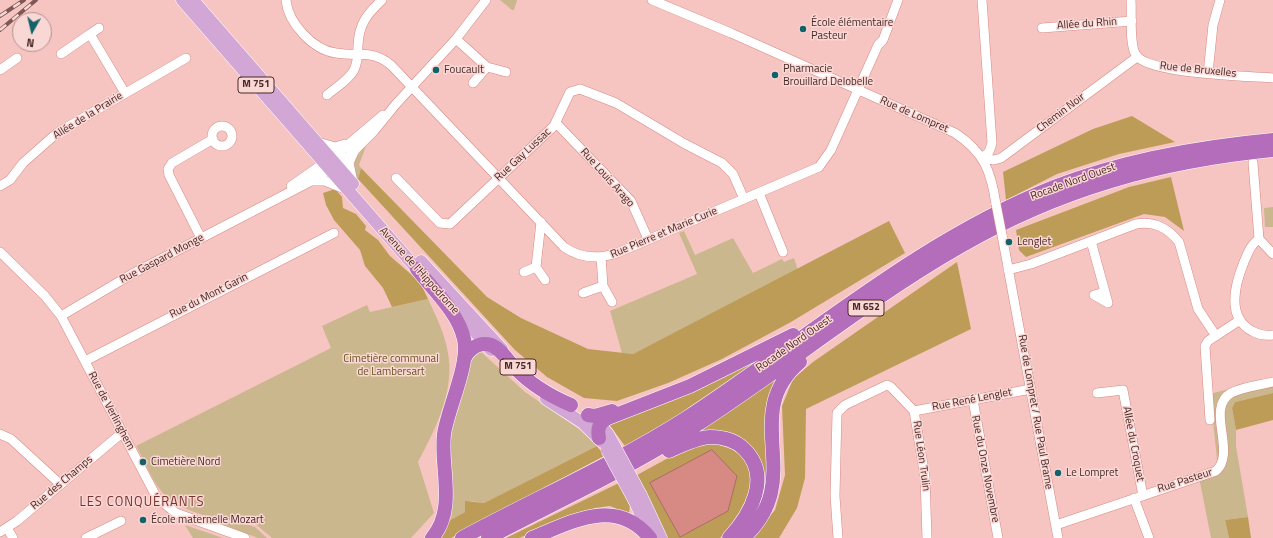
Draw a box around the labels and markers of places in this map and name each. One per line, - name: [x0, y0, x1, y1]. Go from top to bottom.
- place label: École élémentaire Pasteur: [811, 16, 893, 42]
- marker: École élémentaire Pasteur: [798, 24, 808, 34]
- place label: Pharmacie Brouillard Delobelle: [783, 62, 873, 88]
- place label: Foucault: [444, 63, 484, 77]
- marker: Foucault: [431, 65, 441, 75]
- marker: Pharmacie Brouillard Delobelle: [770, 70, 780, 80]
- place label: Lenglet: [1017, 235, 1051, 249]
- marker: Lenglet: [1004, 237, 1014, 247]
- place label: Cimetière Nord: [151, 455, 220, 469]
- marker: Cimetière Nord: [138, 457, 148, 467]
- place label: Le Lompret: [1066, 466, 1118, 480]
- marker: Le Lompret: [1053, 468, 1063, 478]
- place label: École maternelle Mozart: [151, 513, 264, 527]
- marker: École maternelle Mozart: [138, 515, 148, 525]

